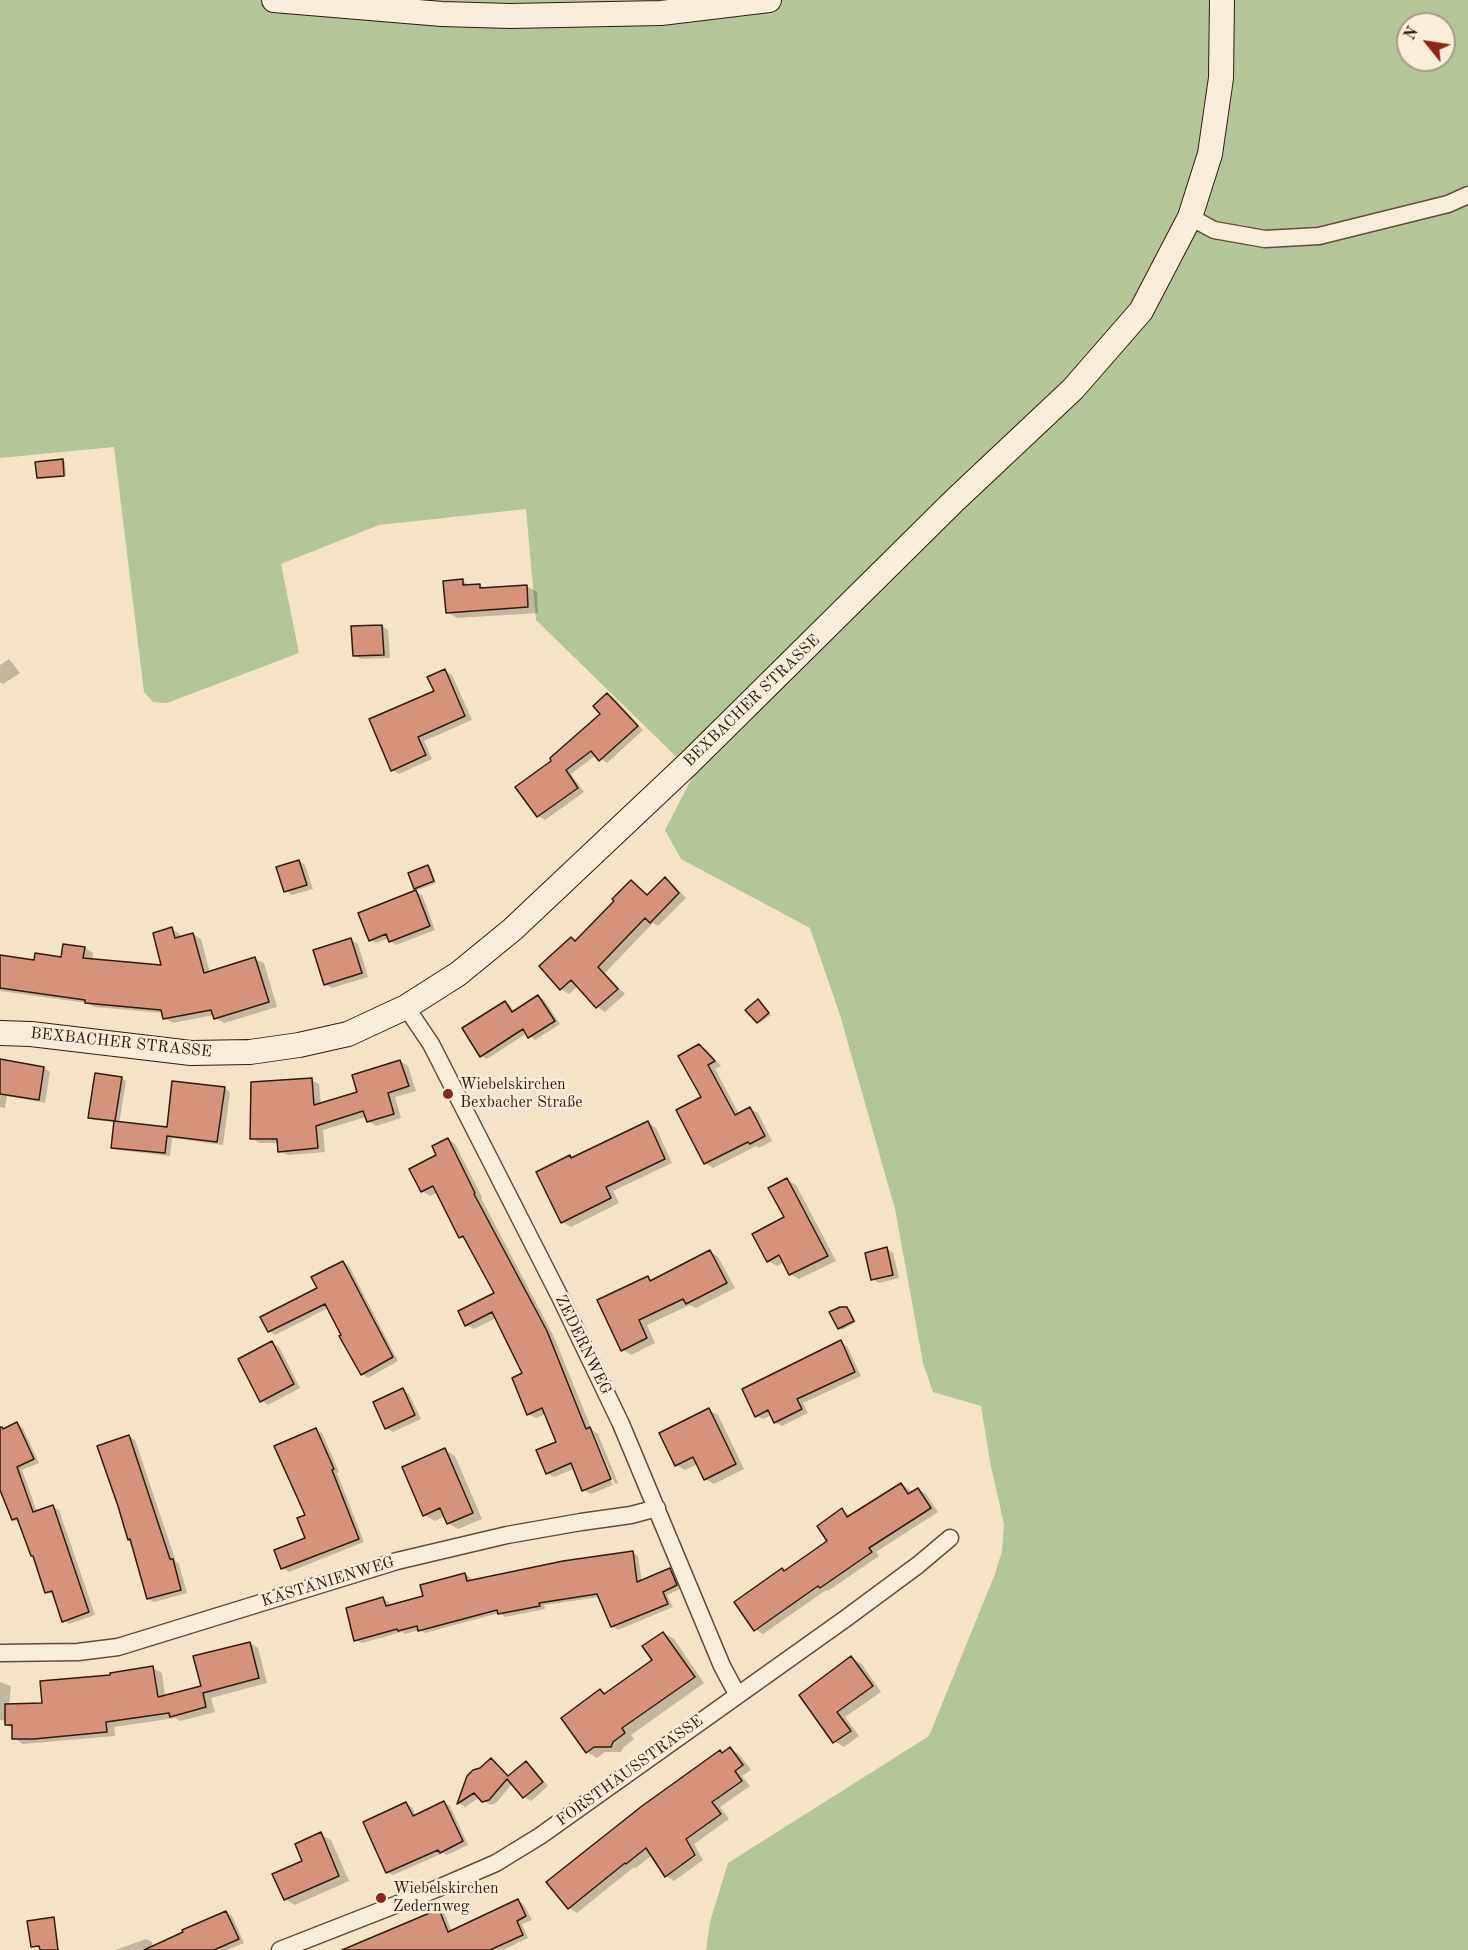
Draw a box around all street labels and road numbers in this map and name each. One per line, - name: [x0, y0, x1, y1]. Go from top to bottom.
- street label: BEXBACHER STRASSE: [680, 631, 824, 771]
- street label: BEXBACHER STRASSE: [29, 1024, 213, 1062]
- street label: ZEDERNWEG: [551, 1292, 615, 1398]
- street label: KASTANIENWEG: [259, 1553, 397, 1611]
- street label: FORSTHAUSSTRASSE: [553, 1711, 707, 1831]

